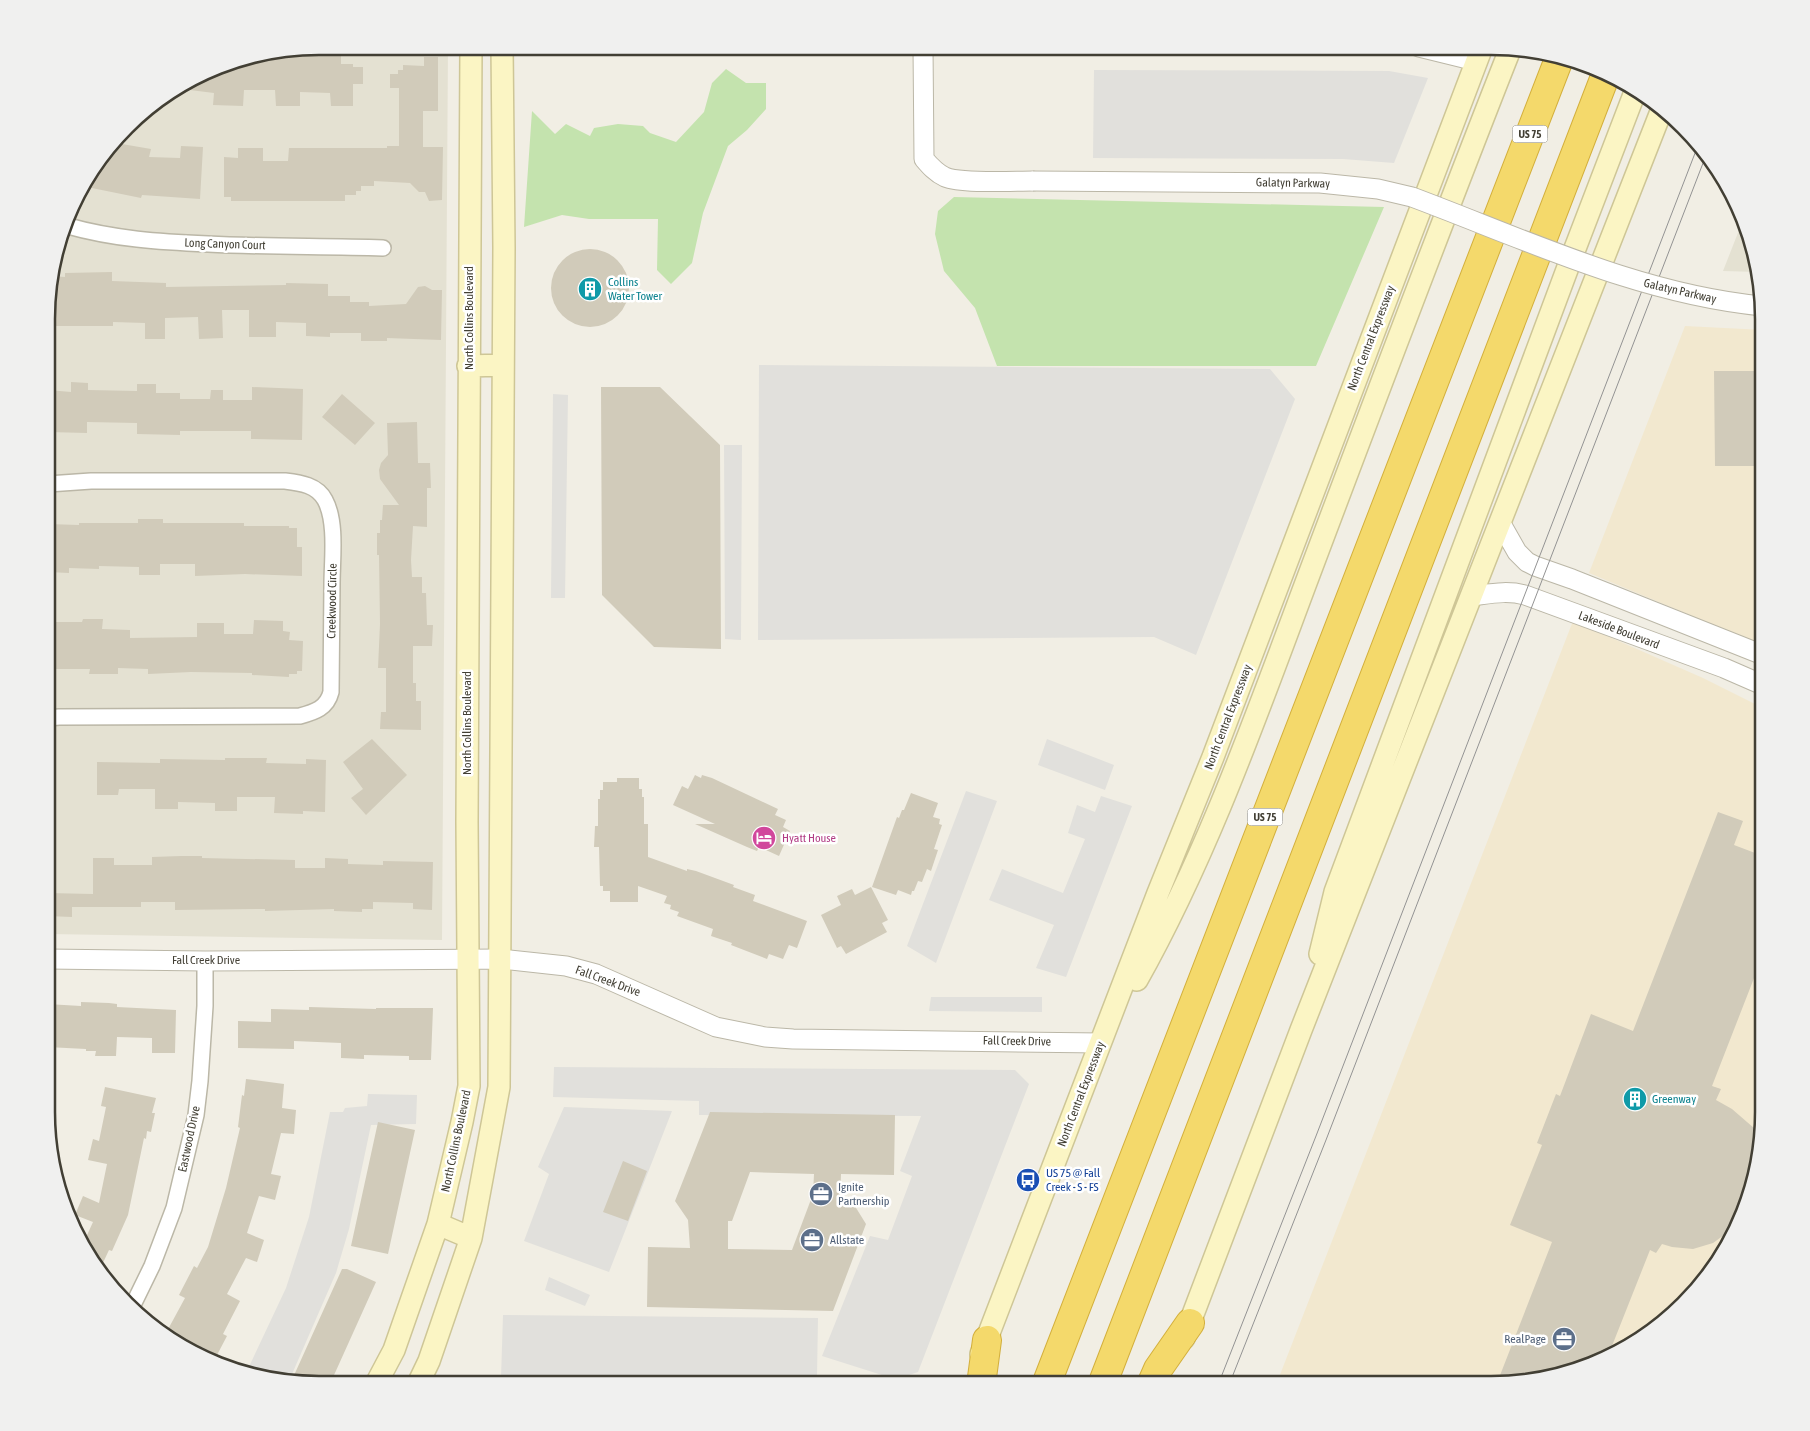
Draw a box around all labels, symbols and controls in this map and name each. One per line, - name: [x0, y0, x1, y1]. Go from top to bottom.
- road number: US 75: [1512, 126, 1548, 142]
- street label: Galatyn Parkway: [1256, 175, 1330, 191]
- street label: Long Canyon Court: [184, 236, 266, 252]
- street label: North Collins Boulevard: [462, 266, 476, 370]
- place label: Collins Water Tower: [608, 275, 662, 303]
- building icon: Collins Water Tower: [577, 276, 603, 302]
- street label: Galatyn Parkway: [1642, 276, 1718, 306]
- street label: North Central Expressway: [1344, 283, 1398, 393]
- street label: Creekwood Circle: [324, 563, 340, 639]
- street label: Lakeside Boulevard: [1577, 608, 1661, 652]
- street label: North Central Expressway: [1201, 662, 1255, 772]
- street label: North Collins Boulevard: [460, 671, 474, 775]
- road number: US 75: [1248, 809, 1282, 826]
- hotel icon: Hyatt House: [751, 825, 777, 851]
- place label: Hyatt House: [782, 831, 836, 845]
- street label: Fall Creek Drive: [172, 953, 240, 967]
- street label: Fall Creek Drive: [574, 963, 642, 999]
- street label: Fall Creek Drive: [983, 1033, 1051, 1049]
- street label: North Central Expressway: [1054, 1039, 1108, 1149]
- building icon: Greenway: [1622, 1086, 1648, 1112]
- street label: North Collins Boulevard: [438, 1089, 474, 1193]
- place label: Greenway: [1652, 1092, 1696, 1106]
- street label: Eastwood Drive: [175, 1105, 203, 1173]
- place label: US 75 @ Fall Creek - S - FS: [1046, 1166, 1101, 1194]
- bus stop icon: US 75 @ Fall Creek - S - FS: [1015, 1167, 1041, 1193]
- place label: Ignite Partnership: [838, 1180, 890, 1208]
- office icon: Ignite Partnership: [808, 1181, 834, 1207]
- office icon: Allstate: [799, 1227, 825, 1253]
- place label: Allstate: [830, 1233, 864, 1247]
- office icon: RealPage: [1551, 1326, 1577, 1352]
- place label: RealPage: [1504, 1332, 1546, 1346]

